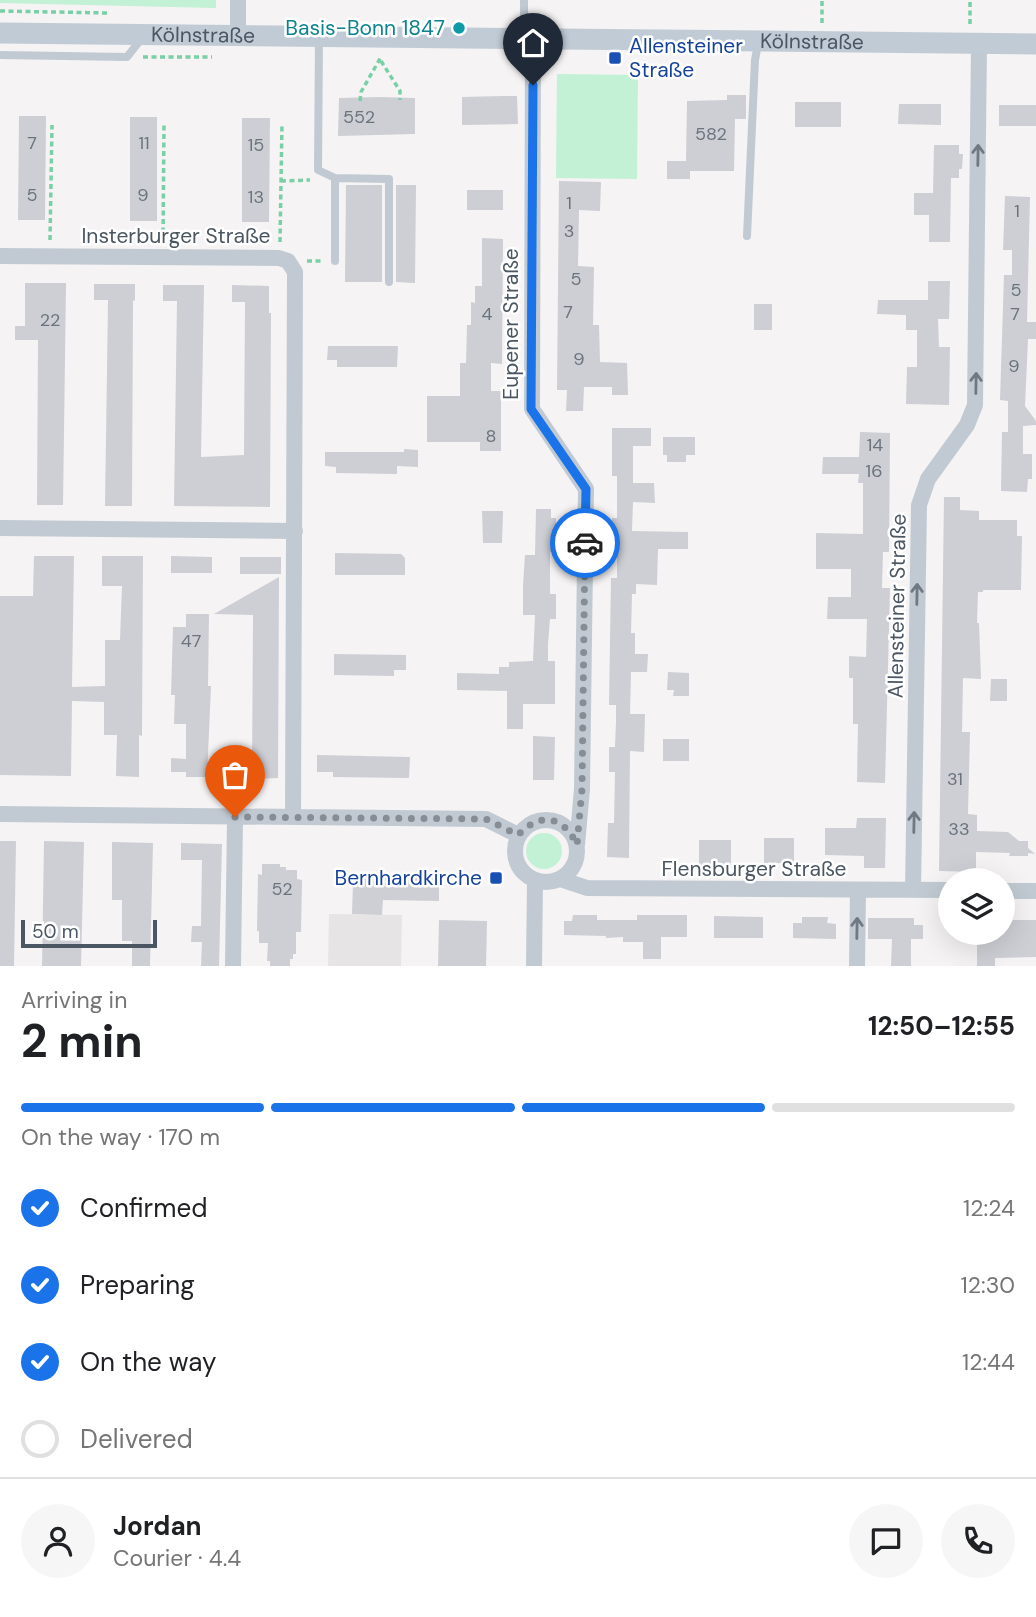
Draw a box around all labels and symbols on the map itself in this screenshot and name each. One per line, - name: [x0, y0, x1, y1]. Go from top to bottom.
- pin: [503, 13, 563, 85]
- place label: Basis-Bonn 1847: [285, 14, 445, 42]
- marker: Basis-Bonn 1847: [451, 20, 467, 36]
- street label: Kölnstraße: [151, 21, 255, 50]
- street label: Kölnstraße: [760, 27, 864, 56]
- place label: Allensteiner Straße: [629, 32, 743, 84]
- marker: Allensteiner Straße: [607, 50, 623, 66]
- house number: 552: [343, 105, 375, 129]
- house number: 582: [695, 122, 727, 146]
- house number: 7: [27, 131, 37, 155]
- house number: 11: [138, 131, 150, 155]
- house number: 15: [248, 133, 264, 157]
- one-way arrow: [971, 144, 985, 167]
- house number: 5: [27, 183, 37, 207]
- house number: 9: [137, 183, 149, 207]
- house number: 13: [248, 185, 264, 209]
- house number: 1: [566, 191, 572, 215]
- house number: 1: [1014, 199, 1020, 223]
- house number: 3: [564, 219, 574, 243]
- street label: Insterburger Straße: [81, 222, 271, 250]
- street label: Eupener Straße: [497, 248, 525, 400]
- house number: 5: [571, 267, 581, 291]
- house number: 5: [1011, 278, 1021, 302]
- house number: 7: [563, 300, 573, 324]
- house number: 4: [482, 302, 493, 326]
- house number: 7: [1010, 302, 1020, 326]
- house number: 22: [40, 308, 60, 332]
- house number: 9: [573, 347, 585, 371]
- house number: 9: [1008, 354, 1020, 378]
- one-way arrow: [969, 371, 982, 394]
- house number: 8: [486, 424, 496, 448]
- house number: 14: [867, 433, 883, 457]
- house number: 16: [866, 459, 882, 483]
- courier: [550, 508, 620, 578]
- street label: Allensteiner Straße: [881, 513, 913, 699]
- one-way arrow: [911, 583, 924, 606]
- house number: 47: [181, 629, 201, 653]
- pin: [205, 745, 265, 817]
- house number: 31: [947, 767, 963, 791]
- one-way arrow: [907, 810, 920, 833]
- house number: 33: [948, 817, 970, 841]
- street label: Flensburger Straße: [662, 855, 846, 883]
- place label: Bernhardkirche: [335, 864, 482, 892]
- marker: Bernhardkirche: [488, 870, 504, 886]
- house number: 52: [271, 877, 293, 901]
- scale bar: [21, 917, 158, 949]
- one-way arrow: [851, 917, 864, 940]

